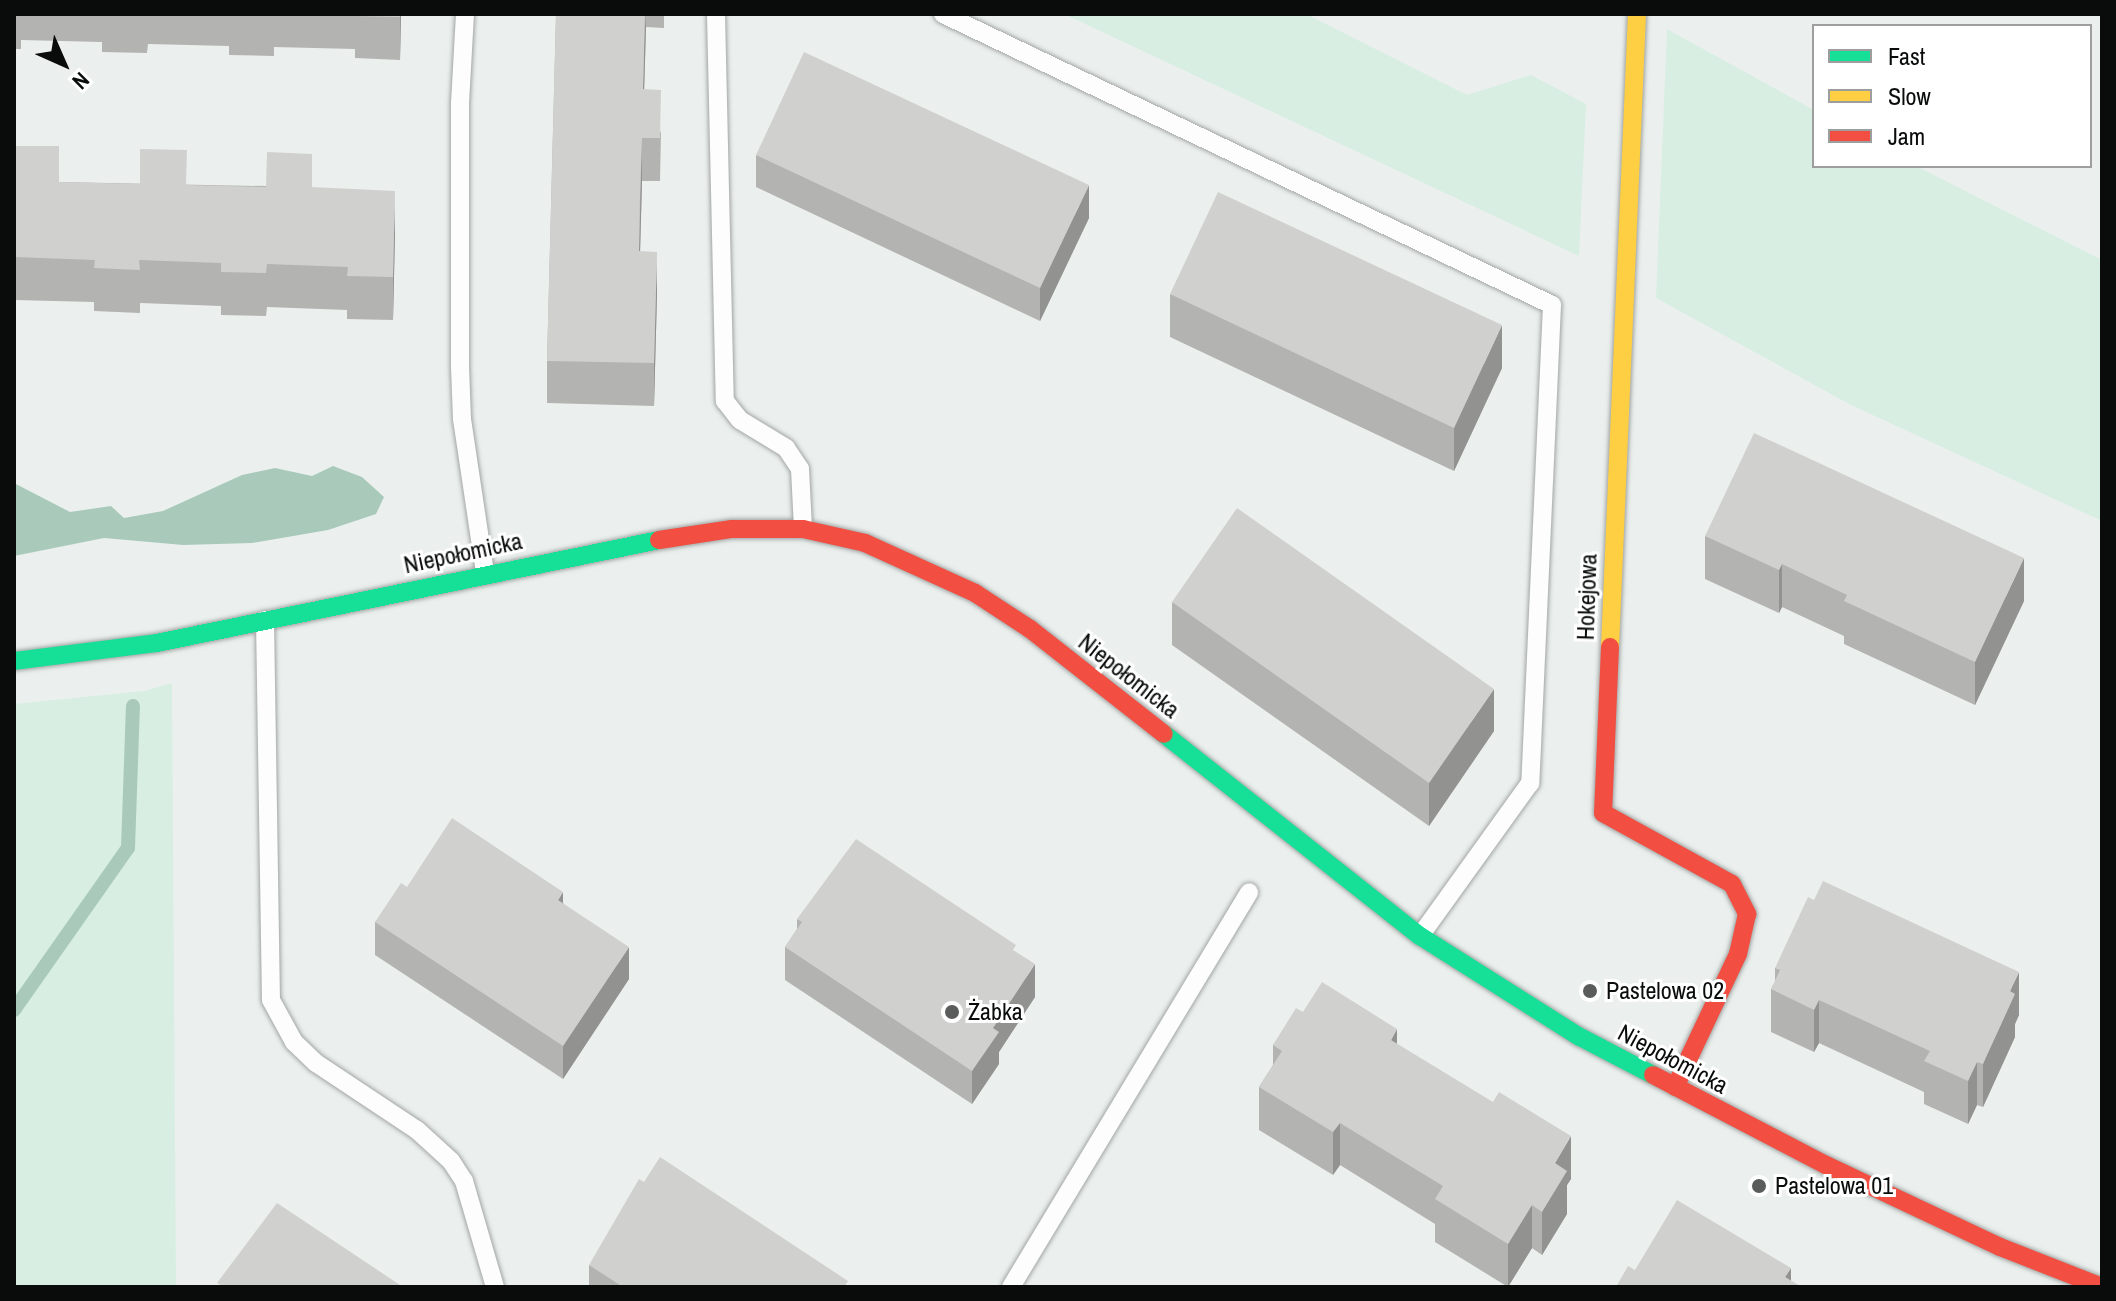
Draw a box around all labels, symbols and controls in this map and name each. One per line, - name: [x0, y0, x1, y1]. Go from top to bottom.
- north arrow: [24, 24, 104, 104]
- legend: [1812, 24, 2092, 168]
- text: Fast: [1888, 40, 1925, 72]
- text: N: [66, 66, 96, 96]
- text: Slow: [1888, 80, 1931, 112]
- text: Jam: [1888, 120, 1925, 152]
- street label: Niepołomicka: [401, 526, 525, 580]
- street label: Hokejowa: [1571, 553, 1603, 641]
- street label: Niepołomicka: [1073, 628, 1185, 724]
- place label: Pastelowa 02: [1606, 977, 1724, 1005]
- marker: Pastelowa 02: [1581, 982, 1599, 1000]
- place label: Żabka: [968, 998, 1023, 1026]
- marker: Żabka: [943, 1003, 961, 1021]
- street label: Niepołomicka: [1613, 1018, 1733, 1100]
- place label: Pastelowa 01: [1775, 1172, 1893, 1200]
- marker: Pastelowa 01: [1750, 1177, 1768, 1195]

